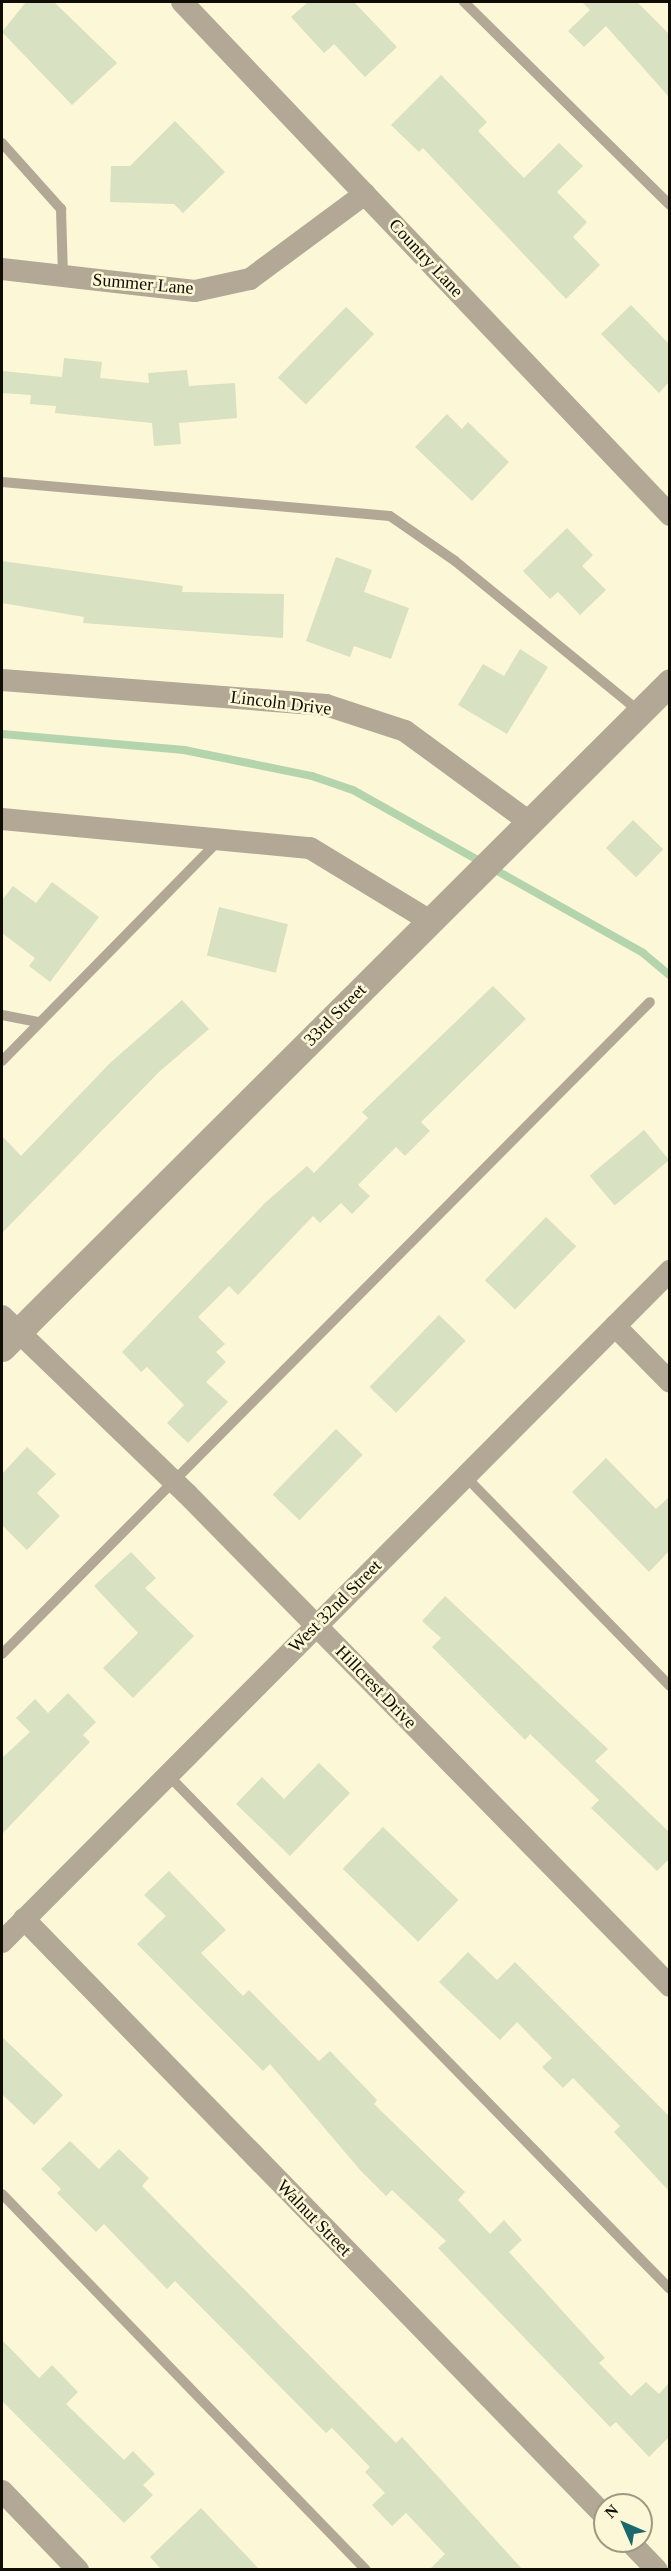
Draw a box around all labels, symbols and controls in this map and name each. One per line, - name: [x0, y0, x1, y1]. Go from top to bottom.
- street label: Country Lane: [384, 214, 468, 302]
- street label: Summer Lane: [92, 269, 194, 299]
- street label: Lincoln Drive: [229, 686, 333, 720]
- street label: 33rd Street: [299, 979, 371, 1051]
- street label: West 32nd Street: [284, 1555, 386, 1657]
- street label: Hillcrest Drive: [331, 1641, 421, 1733]
- street label: Walnut Street: [272, 2175, 356, 2261]
- north arrow: [593, 2493, 653, 2553]
- text: N: [601, 2501, 621, 2521]

